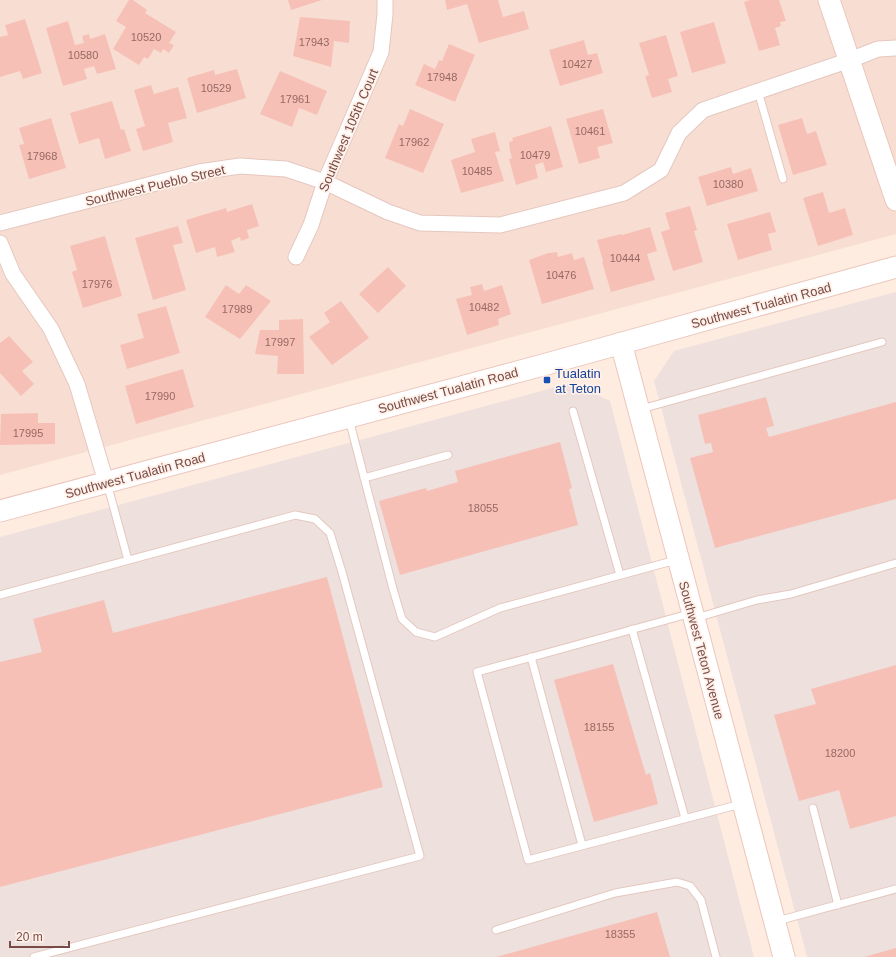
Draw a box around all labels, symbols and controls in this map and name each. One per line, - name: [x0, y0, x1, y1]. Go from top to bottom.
- house number: 10520: [131, 31, 161, 43]
- house number: 17943: [299, 36, 329, 48]
- house number: 10580: [68, 49, 98, 61]
- house number: 10427: [562, 58, 592, 70]
- street label: Southwest 105th Court: [316, 66, 381, 194]
- house number: 17948: [427, 71, 457, 83]
- house number: 10529: [201, 82, 231, 94]
- house number: 17961: [280, 93, 310, 105]
- house number: 10461: [575, 125, 605, 137]
- house number: 17962: [399, 136, 429, 148]
- house number: 10479: [520, 149, 550, 161]
- house number: 17968: [27, 150, 57, 162]
- street label: Southwest Pueblo Street: [84, 162, 227, 209]
- house number: 10485: [462, 165, 492, 177]
- house number: 10380: [713, 178, 743, 190]
- house number: 10444: [610, 252, 640, 264]
- house number: 10476: [546, 269, 576, 281]
- house number: 17976: [82, 278, 112, 290]
- street label: Southwest Tualatin Road: [689, 280, 833, 331]
- house number: 10482: [469, 301, 499, 313]
- house number: 17989: [222, 303, 252, 315]
- house number: 17997: [265, 336, 295, 348]
- street label: Southwest Tualatin Road: [376, 365, 520, 416]
- place label: Tualatin at Teton: [555, 366, 601, 396]
- marker: Tualatin at Teton: [542, 375, 552, 385]
- house number: 17990: [145, 390, 175, 402]
- house number: 17995: [13, 427, 43, 439]
- street label: Southwest Tualatin Road: [63, 450, 207, 501]
- house number: 18055: [468, 502, 498, 514]
- street label: Southwest Teton Avenue: [676, 579, 727, 721]
- house number: 18155: [584, 721, 614, 733]
- house number: 18200: [825, 747, 855, 759]
- scale bar: [10, 923, 69, 949]
- house number: 18355: [605, 928, 635, 940]
- text: 20 m: [16, 930, 43, 944]

